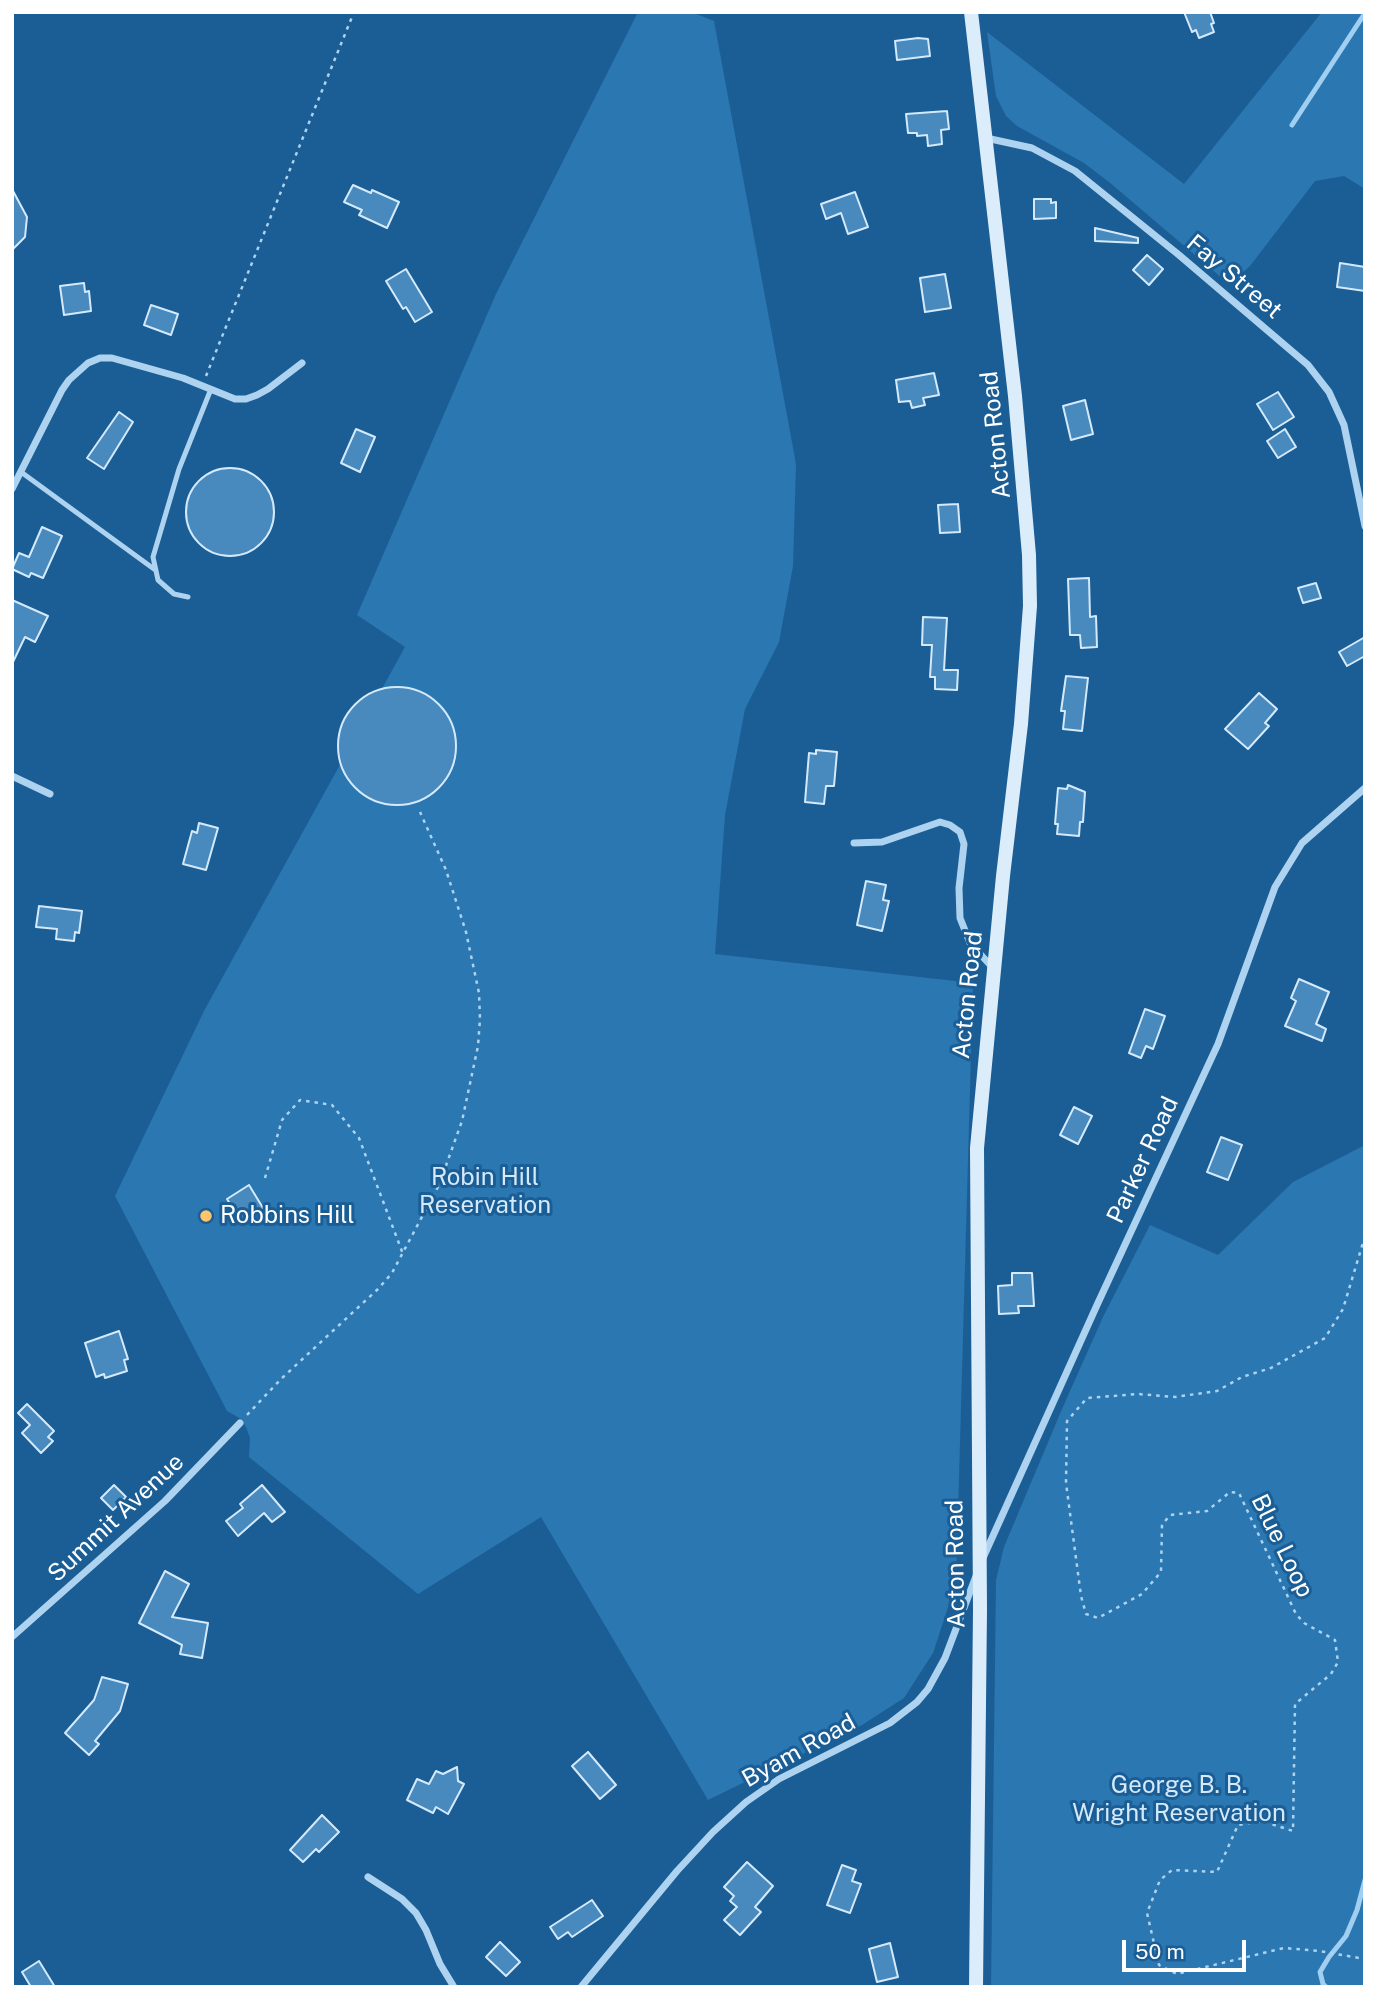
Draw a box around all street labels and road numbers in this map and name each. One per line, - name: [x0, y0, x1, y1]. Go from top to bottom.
- street label: Fay Street: [1180, 229, 1288, 325]
- street label: Acton Road: [975, 370, 1017, 500]
- street label: Acton Road: [947, 930, 989, 1060]
- street label: Parker Road: [1101, 1092, 1185, 1228]
- street label: Summit Avenue: [42, 1448, 190, 1588]
- street label: Blue Loop: [1245, 1490, 1319, 1602]
- street label: Acton Road: [940, 1500, 972, 1628]
- street label: Byam Road: [737, 1708, 861, 1794]

